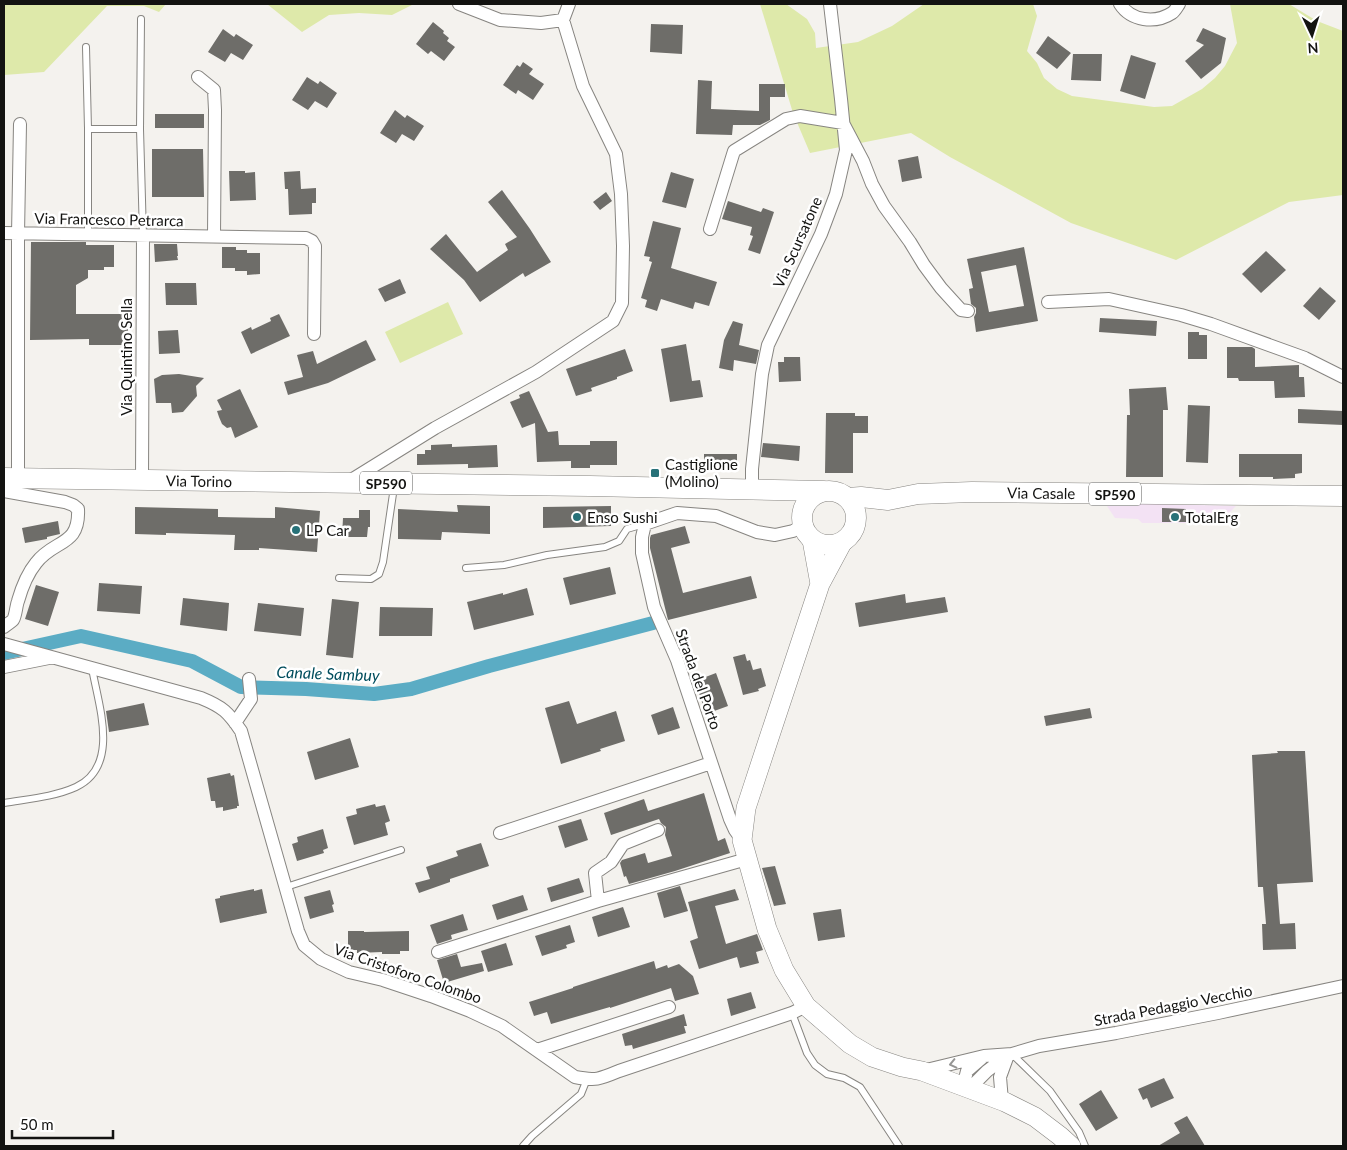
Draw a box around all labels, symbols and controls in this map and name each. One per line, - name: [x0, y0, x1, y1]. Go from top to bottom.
- north arrow: [1287, 10, 1337, 60]
- text: N: [1307, 40, 1319, 57]
- street label: Via Scursatone: [769, 193, 825, 290]
- street label: Via Francesco Petrarca: [34, 209, 184, 229]
- street label: Via Quintino Sella: [117, 298, 135, 416]
- place label: Castiglione (Molino): [665, 455, 738, 490]
- marker: Castiglione (Molino): [649, 467, 661, 479]
- street label: Via Torino: [166, 471, 232, 490]
- road number: SP590: [360, 472, 412, 494]
- road number: SP590: [1089, 482, 1141, 506]
- street label: Via Casale: [1007, 483, 1075, 502]
- place label: Enso Sushi: [587, 508, 657, 526]
- place label: TotalErg: [1185, 508, 1238, 526]
- marker: Enso Sushi: [571, 511, 583, 523]
- marker: TotalErg: [1169, 511, 1181, 523]
- place label: LP Car: [306, 521, 350, 539]
- marker: LP Car: [290, 524, 302, 536]
- street label: Strada del Porto: [672, 626, 726, 732]
- water label: Canale Sambuy: [276, 662, 380, 684]
- street label: Via Cristoforo Colombo: [332, 939, 484, 1007]
- street label: Strada Pedaggio Vecchio: [1092, 981, 1254, 1029]
- one-way arrow: [948, 1058, 957, 1069]
- scale bar: [12, 1108, 114, 1140]
- text: 50 m: [20, 1115, 54, 1133]

